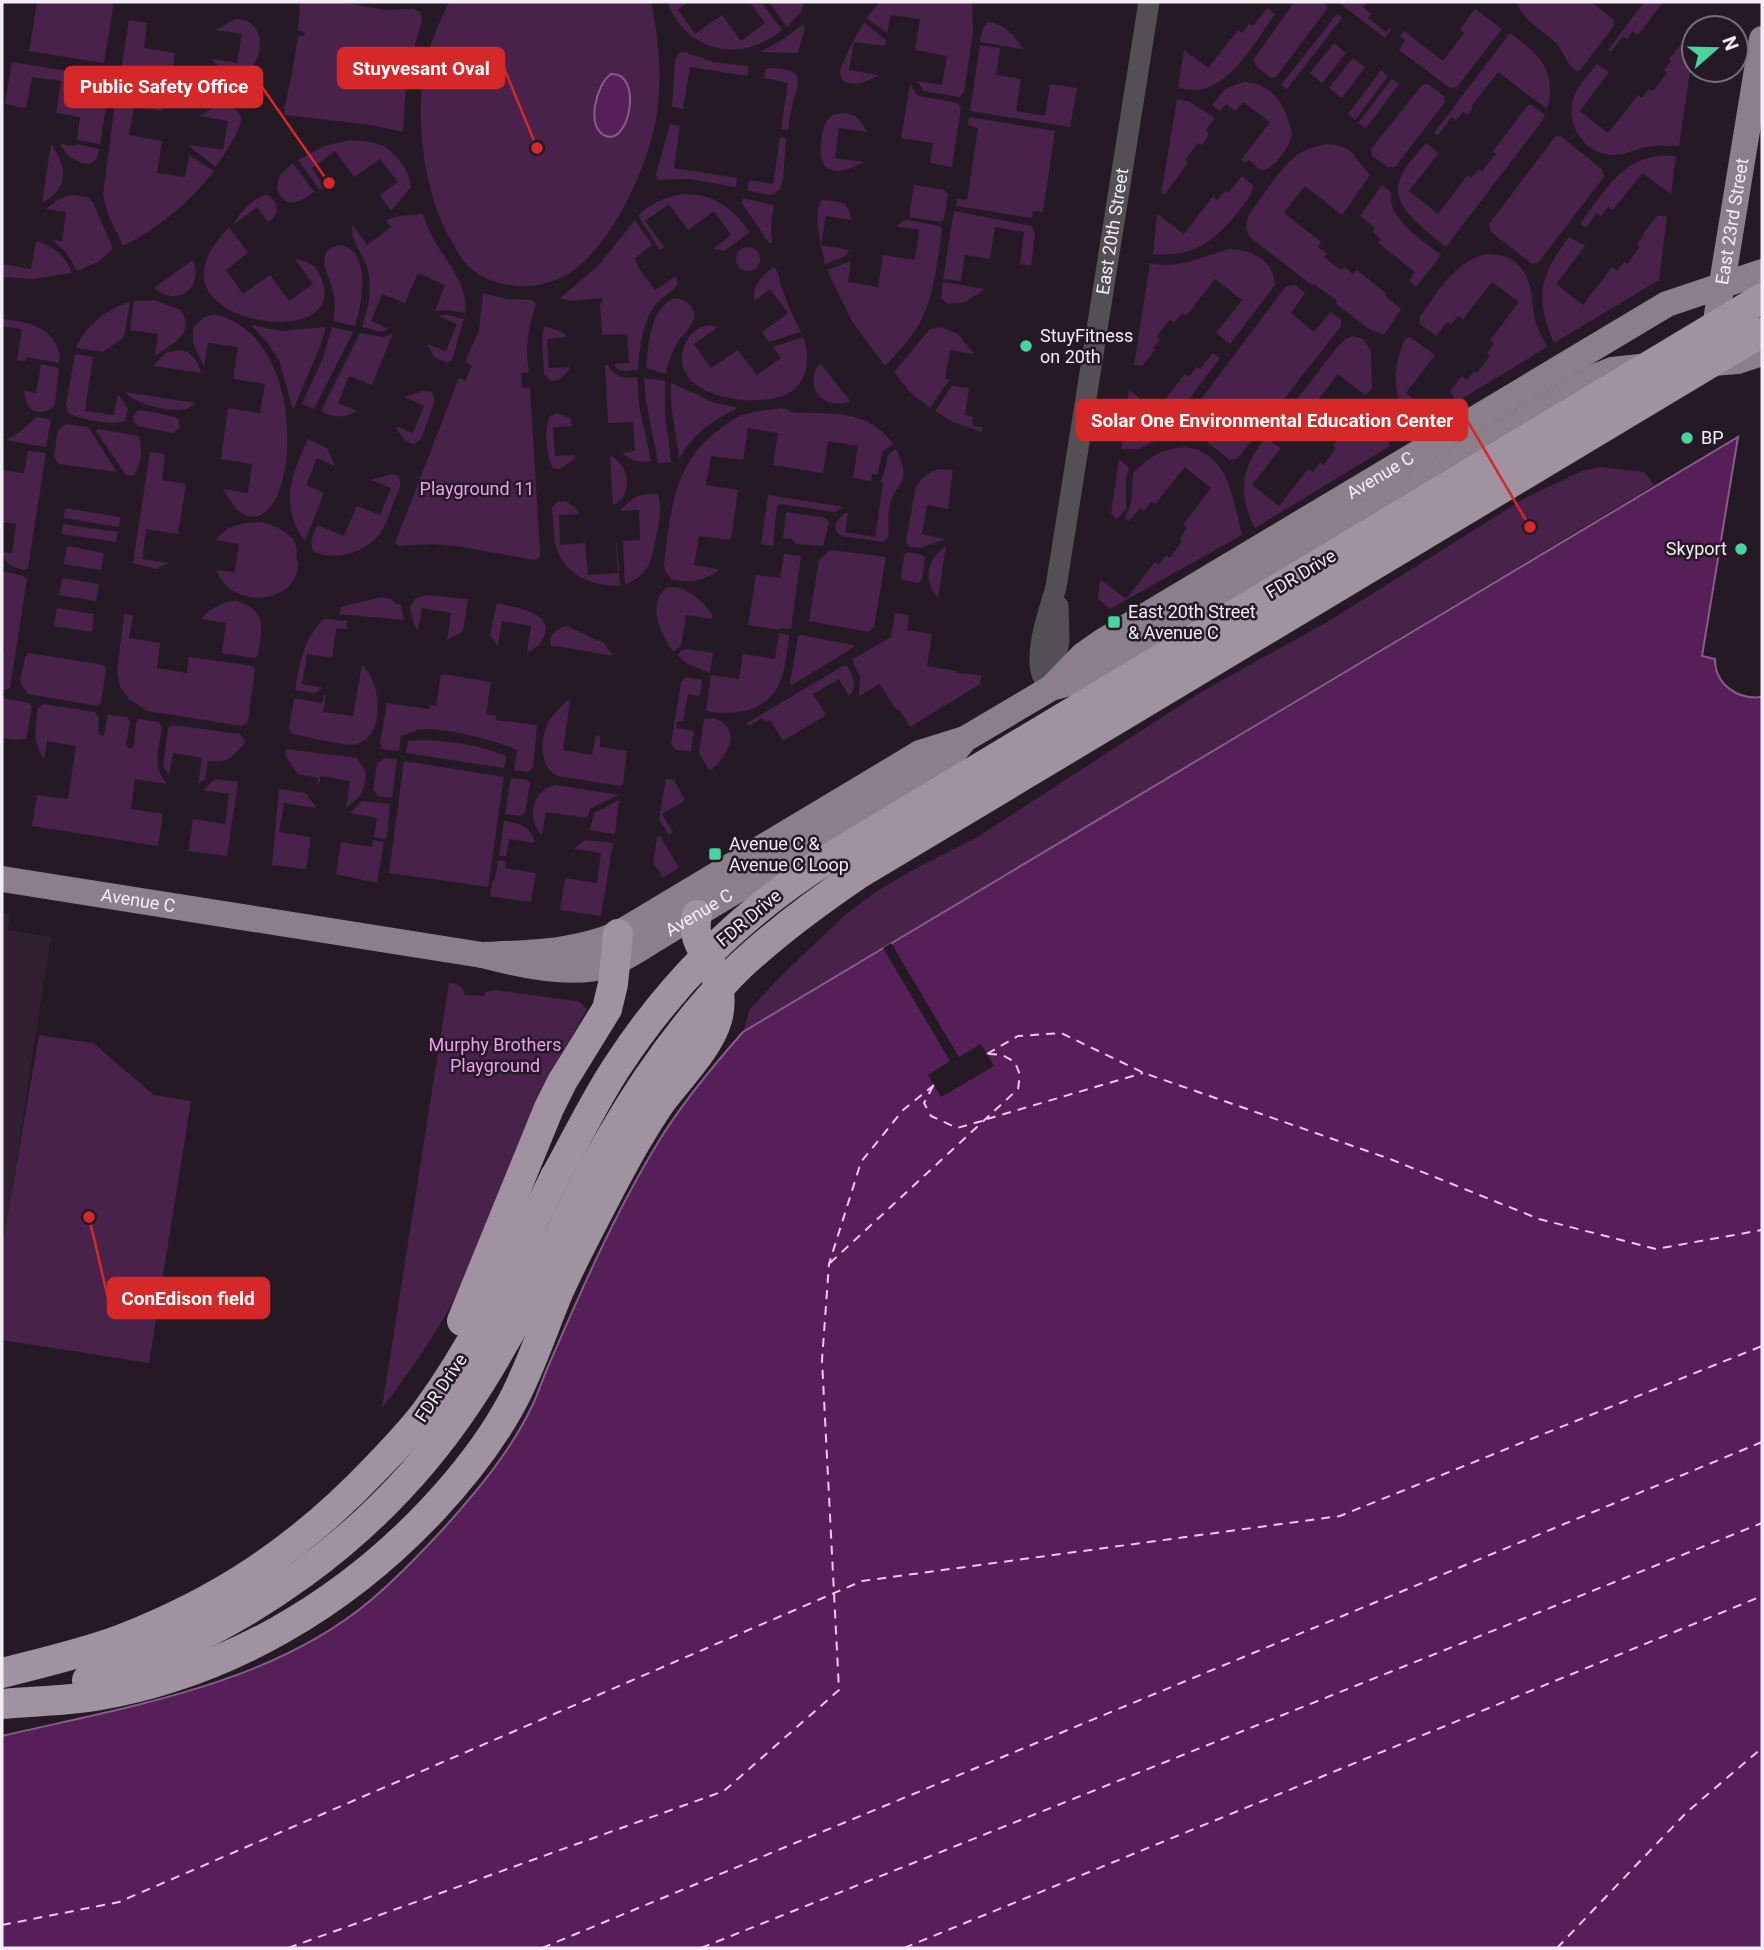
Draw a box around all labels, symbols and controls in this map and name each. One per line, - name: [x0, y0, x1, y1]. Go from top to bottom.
- north arrow: [1680, 14, 1750, 84]
- text: N: [1717, 33, 1744, 54]
- callout: Stuyvesant Oval: [338, 48, 504, 88]
- text: Stuyvesant Oval: [352, 57, 490, 80]
- callout: Public Safety Office: [65, 67, 262, 107]
- text: Public Safety Office: [80, 75, 248, 98]
- street label: East 23rd Street: [1711, 156, 1752, 286]
- street label: East 20th Street: [1092, 167, 1132, 296]
- place label: StuyFitness on 20th: [1040, 325, 1133, 367]
- marker: StuyFitness on 20th: [1018, 338, 1034, 354]
- callout: Solar One Environmental Education Center: [1077, 400, 1467, 440]
- text: Solar One Environmental Education Center: [1091, 409, 1453, 432]
- place label: BP: [1701, 427, 1724, 448]
- marker: BP: [1679, 430, 1695, 446]
- street label: Avenue C: [1342, 447, 1418, 503]
- park label: Playground 11: [420, 478, 534, 499]
- place label: Skyport: [1666, 538, 1727, 559]
- marker: Skyport: [1733, 541, 1749, 557]
- street label: FDR Drive: [1262, 545, 1339, 603]
- place label: East 20th Street & Avenue C: [1128, 601, 1256, 643]
- marker: East 20th Street & Avenue C: [1106, 614, 1122, 630]
- place label: Avenue C & Avenue C Loop: [729, 833, 849, 875]
- marker: Avenue C & Avenue C Loop: [707, 846, 723, 862]
- street label: Avenue C: [100, 884, 177, 916]
- street label: Avenue C: [661, 884, 736, 940]
- street label: FDR Drive: [712, 885, 785, 951]
- park label: Murphy Brothers Playground: [429, 1034, 561, 1076]
- callout: ConEdison field: [108, 1278, 269, 1318]
- text: ConEdison field: [121, 1287, 255, 1310]
- street label: FDR Drive: [410, 1350, 471, 1426]

